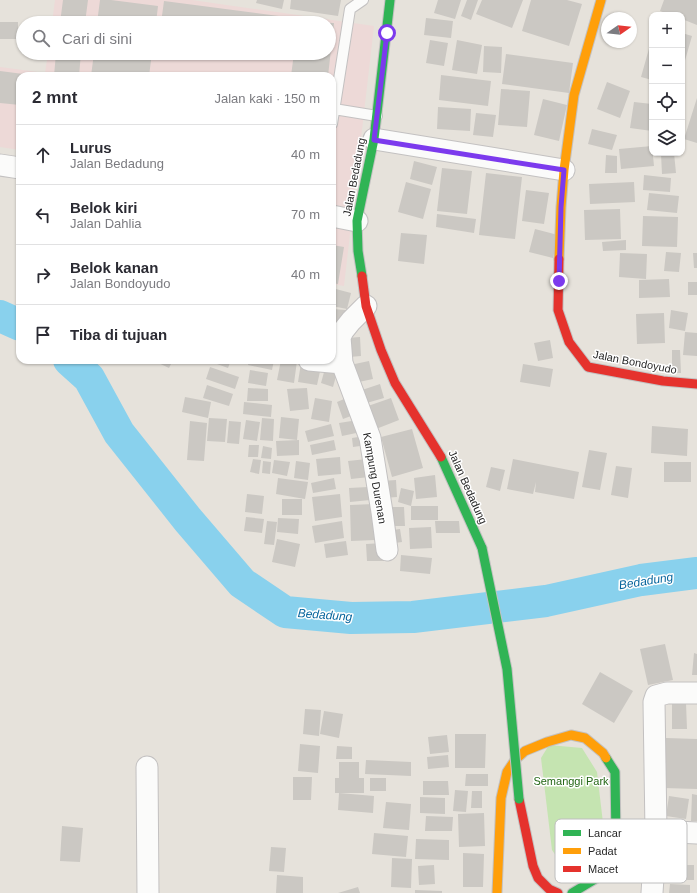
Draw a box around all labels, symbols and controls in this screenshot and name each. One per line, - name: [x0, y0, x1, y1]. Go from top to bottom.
- north arrow: [601, 12, 637, 48]
- map controls: [649, 12, 685, 156]
- button: +: [649, 12, 685, 48]
- search box: [16, 16, 336, 60]
- route start: [378, 24, 396, 42]
- icon: search: [30, 27, 52, 49]
- text: Cari di sini: [62, 30, 132, 47]
- button: −: [649, 48, 685, 84]
- button: locate: [649, 84, 685, 120]
- text: 2 mnt: [32, 88, 77, 107]
- text: Jalan kaki · 150 m: [215, 91, 320, 106]
- button: layers: [649, 120, 685, 156]
- street label: Jalan Bedadung: [341, 137, 367, 217]
- text: Lurus: [70, 139, 112, 156]
- icon: ahead: [32, 144, 54, 166]
- text: 40 m: [291, 147, 320, 162]
- text: Jalan Bedadung: [70, 156, 164, 171]
- text: Belok kiri: [70, 199, 138, 216]
- icon: left: [32, 204, 54, 226]
- text: 70 m: [291, 207, 320, 222]
- text: Jalan Dahlia: [70, 216, 142, 231]
- text: Belok kanan: [70, 259, 158, 276]
- icon: right: [32, 264, 54, 286]
- text: 40 m: [291, 267, 320, 282]
- route end: [550, 272, 568, 290]
- text: Jalan Bondoyudo: [70, 276, 170, 291]
- icon: arrive: [32, 324, 54, 346]
- text: Tiba di tujuan: [70, 326, 167, 343]
- street label: Jalan Bondoyudo: [592, 348, 678, 376]
- street label: Kampung Durenan: [361, 431, 389, 525]
- street label: Jalan Bedadung: [446, 448, 490, 526]
- water label: Bedadung: [618, 570, 674, 592]
- water label: Bedadung: [297, 606, 353, 624]
- park label: Semanggi Park: [533, 775, 609, 787]
- legend: [555, 819, 687, 883]
- text: Lancar: [588, 827, 622, 839]
- text: Padat: [588, 845, 617, 857]
- text: Macet: [588, 863, 618, 875]

